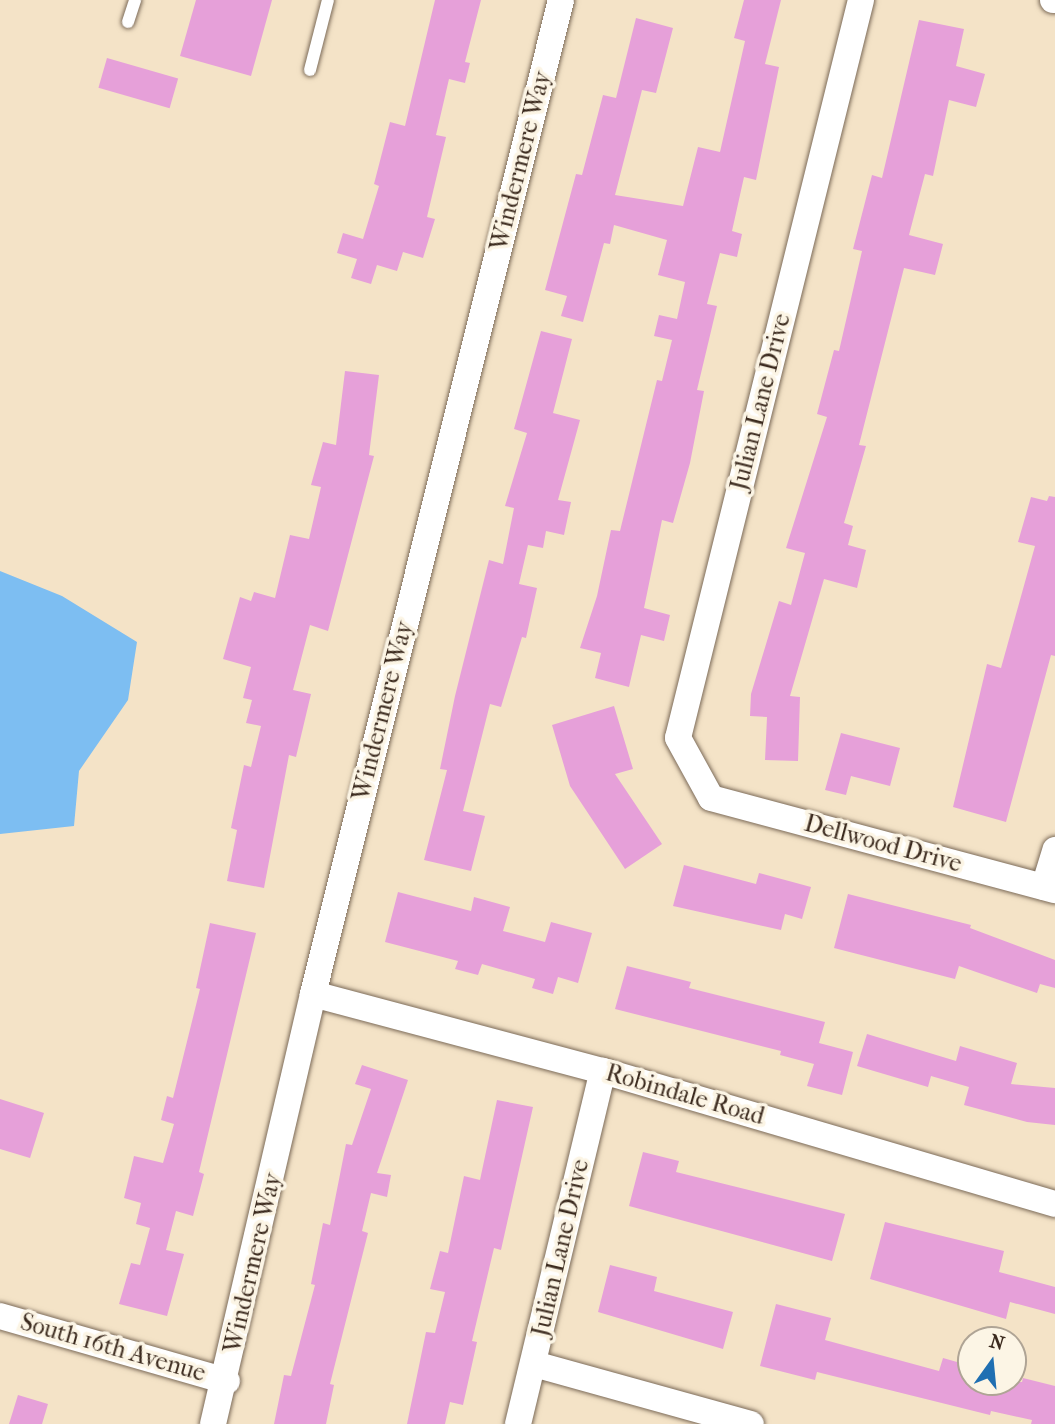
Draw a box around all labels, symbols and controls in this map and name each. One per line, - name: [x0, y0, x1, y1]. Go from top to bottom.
- street label: Windermere Way: [485, 68, 557, 254]
- street label: Julian Lane Drive: [725, 311, 797, 493]
- street label: Windermere Way: [347, 618, 419, 804]
- street label: Dellwood Drive: [801, 809, 965, 879]
- street label: Robindale Road: [602, 1059, 768, 1131]
- street label: Julian Lane Drive: [527, 1156, 595, 1340]
- street label: Windermere Way: [218, 1170, 288, 1356]
- street label: South 16th Avenue: [17, 1308, 209, 1388]
- north arrow: [957, 1326, 1027, 1396]
- text: N: [987, 1330, 1007, 1355]

